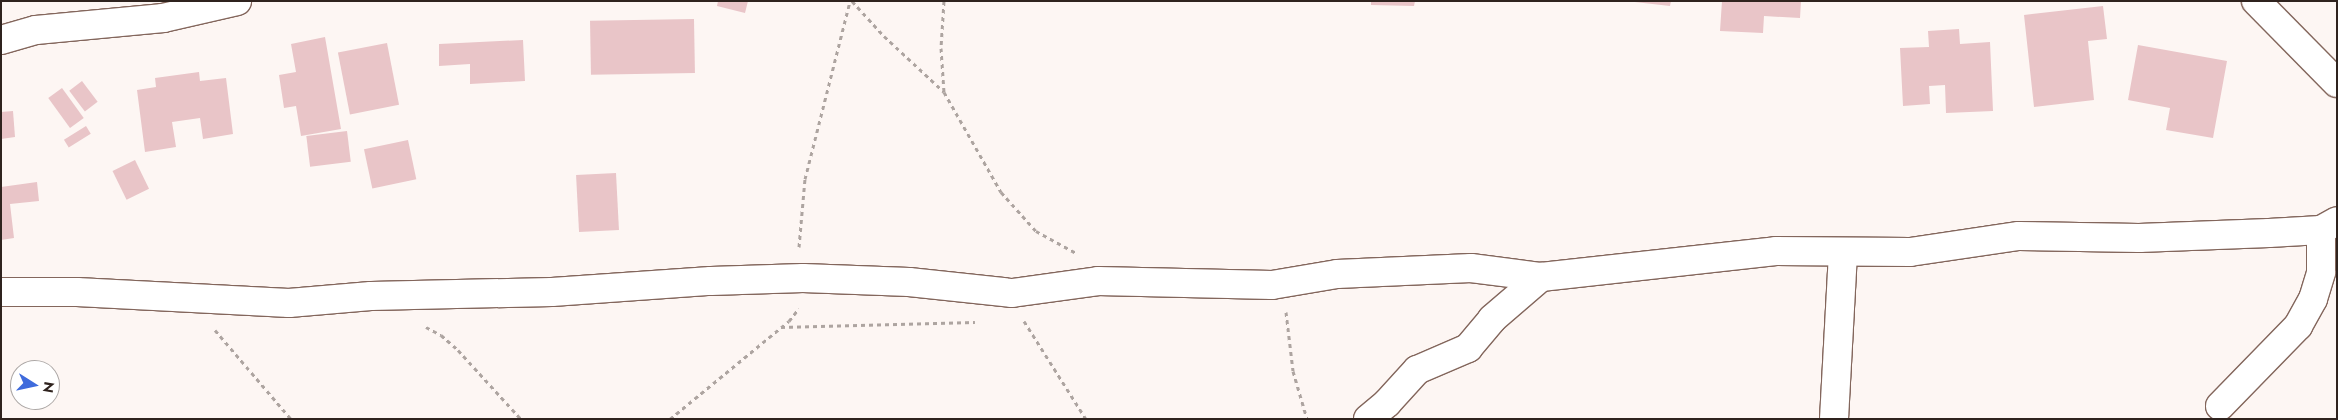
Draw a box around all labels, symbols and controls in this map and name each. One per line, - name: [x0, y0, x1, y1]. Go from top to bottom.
- north arrow: [10, 360, 60, 410]
- text: N: [38, 380, 60, 395]

